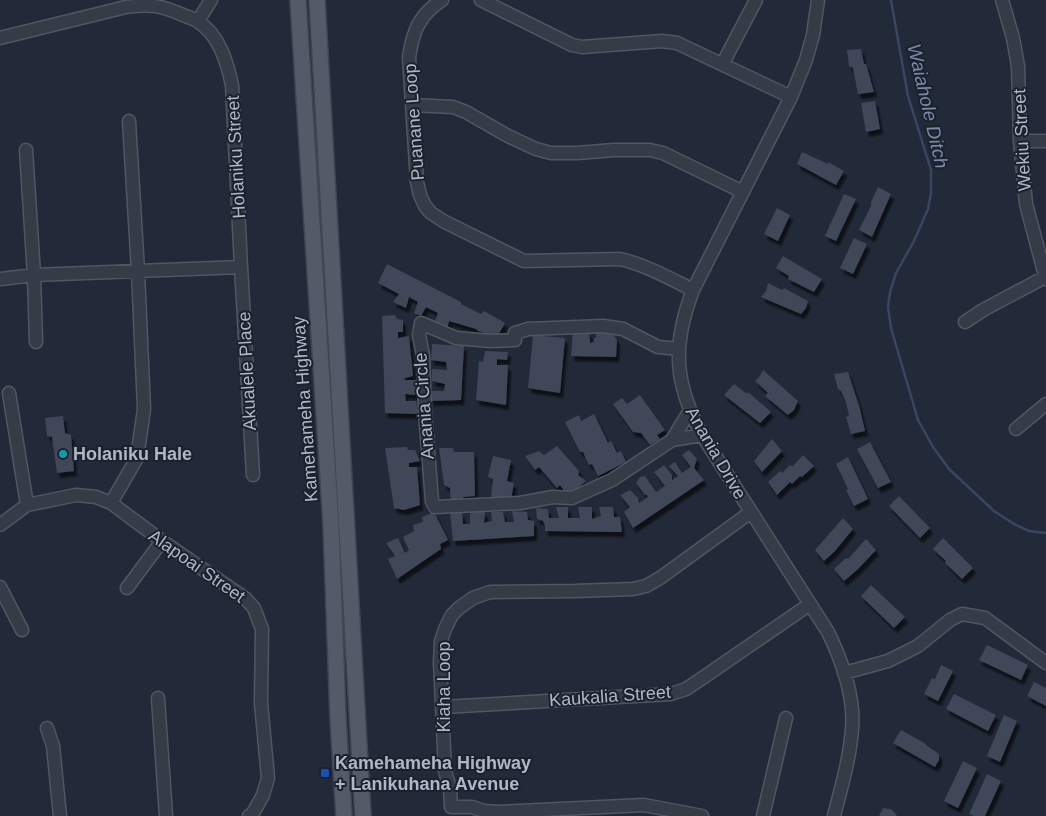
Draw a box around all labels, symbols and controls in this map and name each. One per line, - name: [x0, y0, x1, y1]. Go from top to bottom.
- water label: Waiahole Ditch: [903, 42, 953, 170]
- street label: Puanane Loop: [400, 63, 428, 181]
- street label: Wekiu Street: [1009, 88, 1035, 192]
- street label: Holaniku Street: [223, 95, 249, 219]
- street label: Akualele Place: [234, 311, 260, 431]
- street label: Kamehameha Highway: [289, 315, 321, 503]
- street label: Anania Circle: [410, 352, 438, 460]
- street label: Anania Drive: [682, 403, 750, 503]
- place label: Holaniku Hale: [73, 444, 192, 464]
- marker: Holaniku Hale: [57, 448, 69, 460]
- street label: Alapoai Street: [145, 525, 249, 607]
- street label: Kiaha Loop: [434, 641, 454, 733]
- street label: Kaukalia Street: [548, 682, 672, 710]
- place label: Kamehameha Highway + Lanikuhana Avenue: [335, 753, 531, 794]
- marker: Kamehameha Highway + Lanikuhana Avenue: [319, 767, 331, 779]

